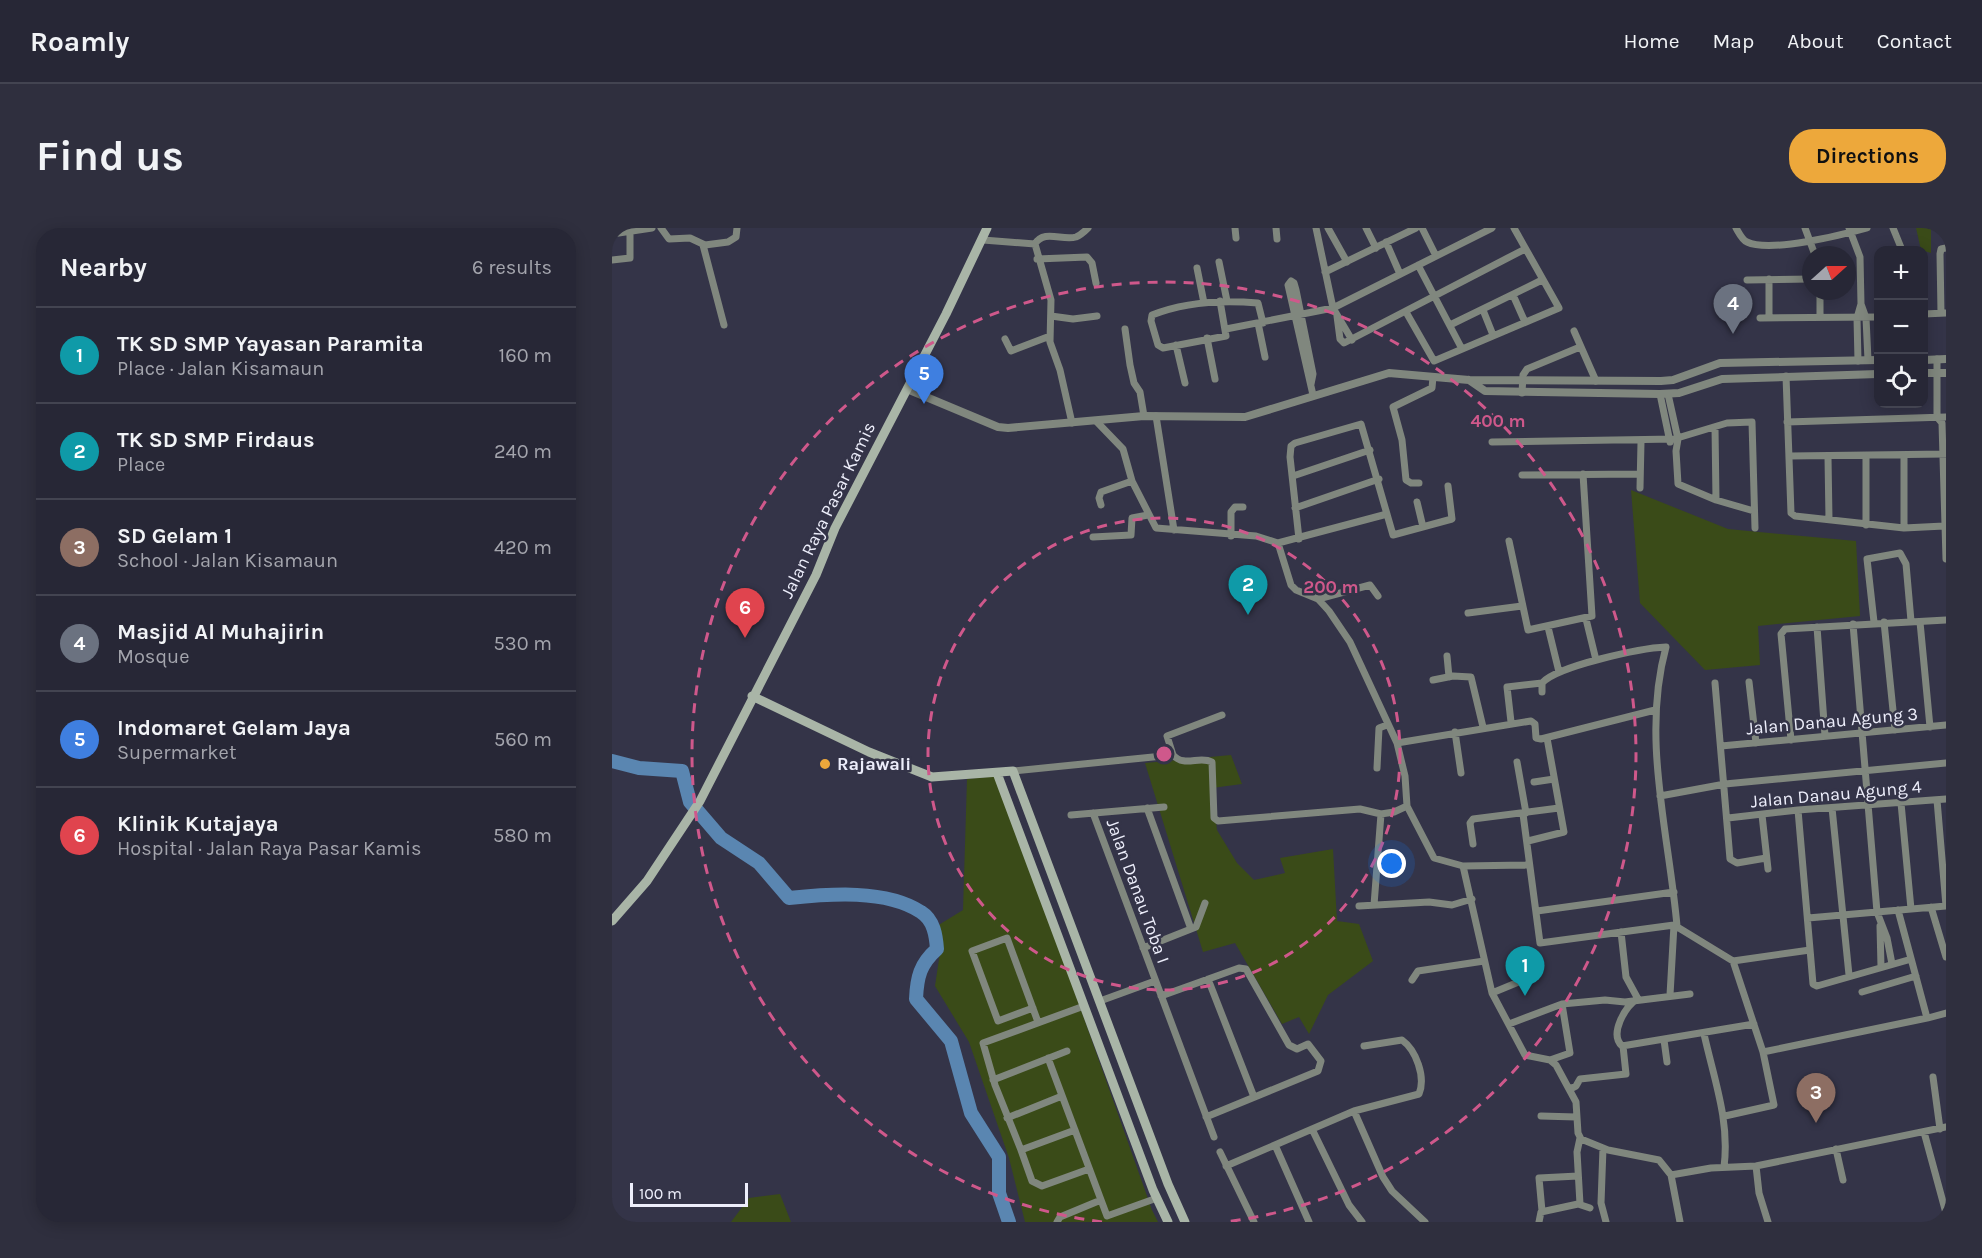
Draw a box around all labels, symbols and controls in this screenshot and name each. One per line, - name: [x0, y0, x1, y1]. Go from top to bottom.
- text: Roamly: [30, 25, 129, 58]
- text: Home: [1624, 29, 1680, 53]
- text: Map: [1713, 29, 1754, 53]
- text: About: [1787, 29, 1844, 53]
- text: Contact: [1877, 29, 1952, 53]
- button: Directions: [1789, 129, 1946, 183]
- text: Find us: [36, 131, 184, 181]
- north arrow: [1802, 246, 1856, 300]
- map controls: [1874, 246, 1928, 408]
- button: +: [1874, 246, 1928, 300]
- text: Nearby: [60, 252, 147, 283]
- text: 6 results: [472, 256, 552, 279]
- pin: 4: [1714, 285, 1752, 334]
- button: −: [1874, 300, 1928, 354]
- text: TK SD SMP Yayasan Paramita: [117, 331, 424, 357]
- text: 1: [76, 344, 83, 367]
- text: 160 m: [499, 344, 552, 367]
- pin: 5: [904, 354, 944, 404]
- button: locate: [1874, 354, 1928, 408]
- text: Place · Jalan Kisamaun: [117, 357, 324, 380]
- text: 400 m: [1470, 410, 1526, 432]
- street label: Jalan Raya Pasar Kamis: [776, 418, 880, 602]
- text: TK SD SMP Firdaus: [117, 427, 315, 453]
- text: 2: [73, 440, 86, 463]
- text: 240 m: [494, 440, 552, 463]
- text: Place: [117, 453, 165, 476]
- text: SD Gelam 1: [117, 523, 232, 549]
- text: 3: [73, 536, 86, 559]
- text: 420 m: [494, 536, 552, 559]
- text: School · Jalan Kisamaun: [117, 549, 338, 572]
- pin: 2: [1228, 566, 1268, 615]
- text: 200 m: [1303, 576, 1359, 598]
- pin: 6: [726, 588, 764, 638]
- text: Masjid Al Muhajirin: [117, 619, 324, 645]
- text: 4: [74, 632, 85, 655]
- text: 530 m: [494, 632, 552, 655]
- text: Mosque: [117, 645, 189, 668]
- street label: Jalan Danau Agung 3: [1745, 703, 1919, 739]
- text: Indomaret Gelam Jaya: [117, 715, 351, 741]
- text: 5: [74, 728, 85, 751]
- text: 560 m: [494, 728, 552, 751]
- text: Supermarket: [117, 741, 236, 764]
- centre of rings: [1154, 744, 1174, 764]
- place label: Rajawali: [837, 753, 911, 775]
- marker: Rajawali: [818, 757, 832, 771]
- street label: Jalan Danau Agung 4: [1749, 776, 1923, 812]
- text: Klinik Kutajaya: [117, 811, 279, 837]
- street label: Jalan Danau Toba I: [1102, 816, 1174, 966]
- text: 6: [73, 824, 86, 847]
- text: 580 m: [493, 824, 552, 847]
- text: Hospital · Jalan Raya Pasar Kamis: [117, 837, 421, 860]
- your location: [1377, 849, 1406, 878]
- pin: 1: [1506, 946, 1544, 996]
- pin: 3: [1796, 1074, 1836, 1123]
- scale bar: [630, 1180, 748, 1208]
- text: 100 m: [639, 1184, 682, 1203]

